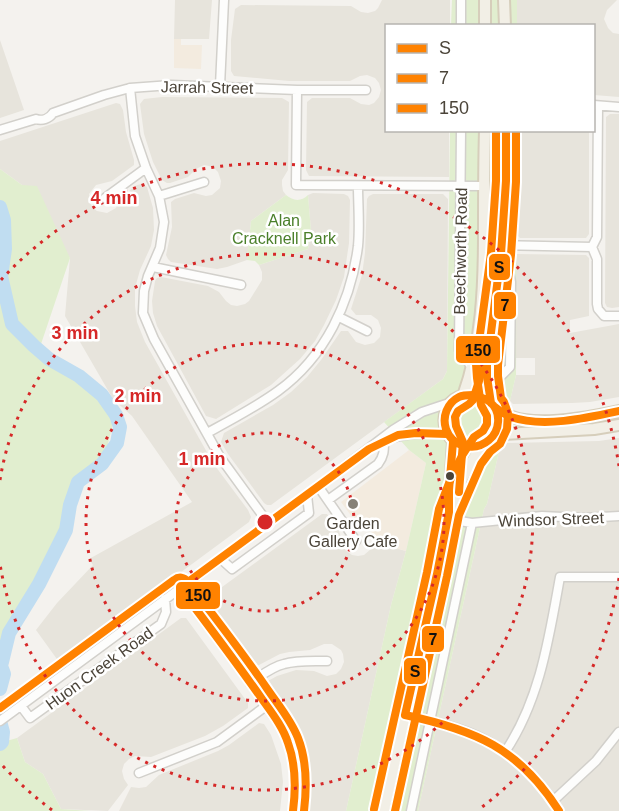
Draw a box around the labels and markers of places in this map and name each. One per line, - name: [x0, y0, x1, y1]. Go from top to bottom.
- unlabelled marker: [444, 470, 456, 482]
- marker: Garden Gallery Cafe: [346, 497, 360, 511]
- centre of rings: [255, 512, 275, 532]
- place label: Garden Gallery Cafe: [309, 515, 398, 550]

